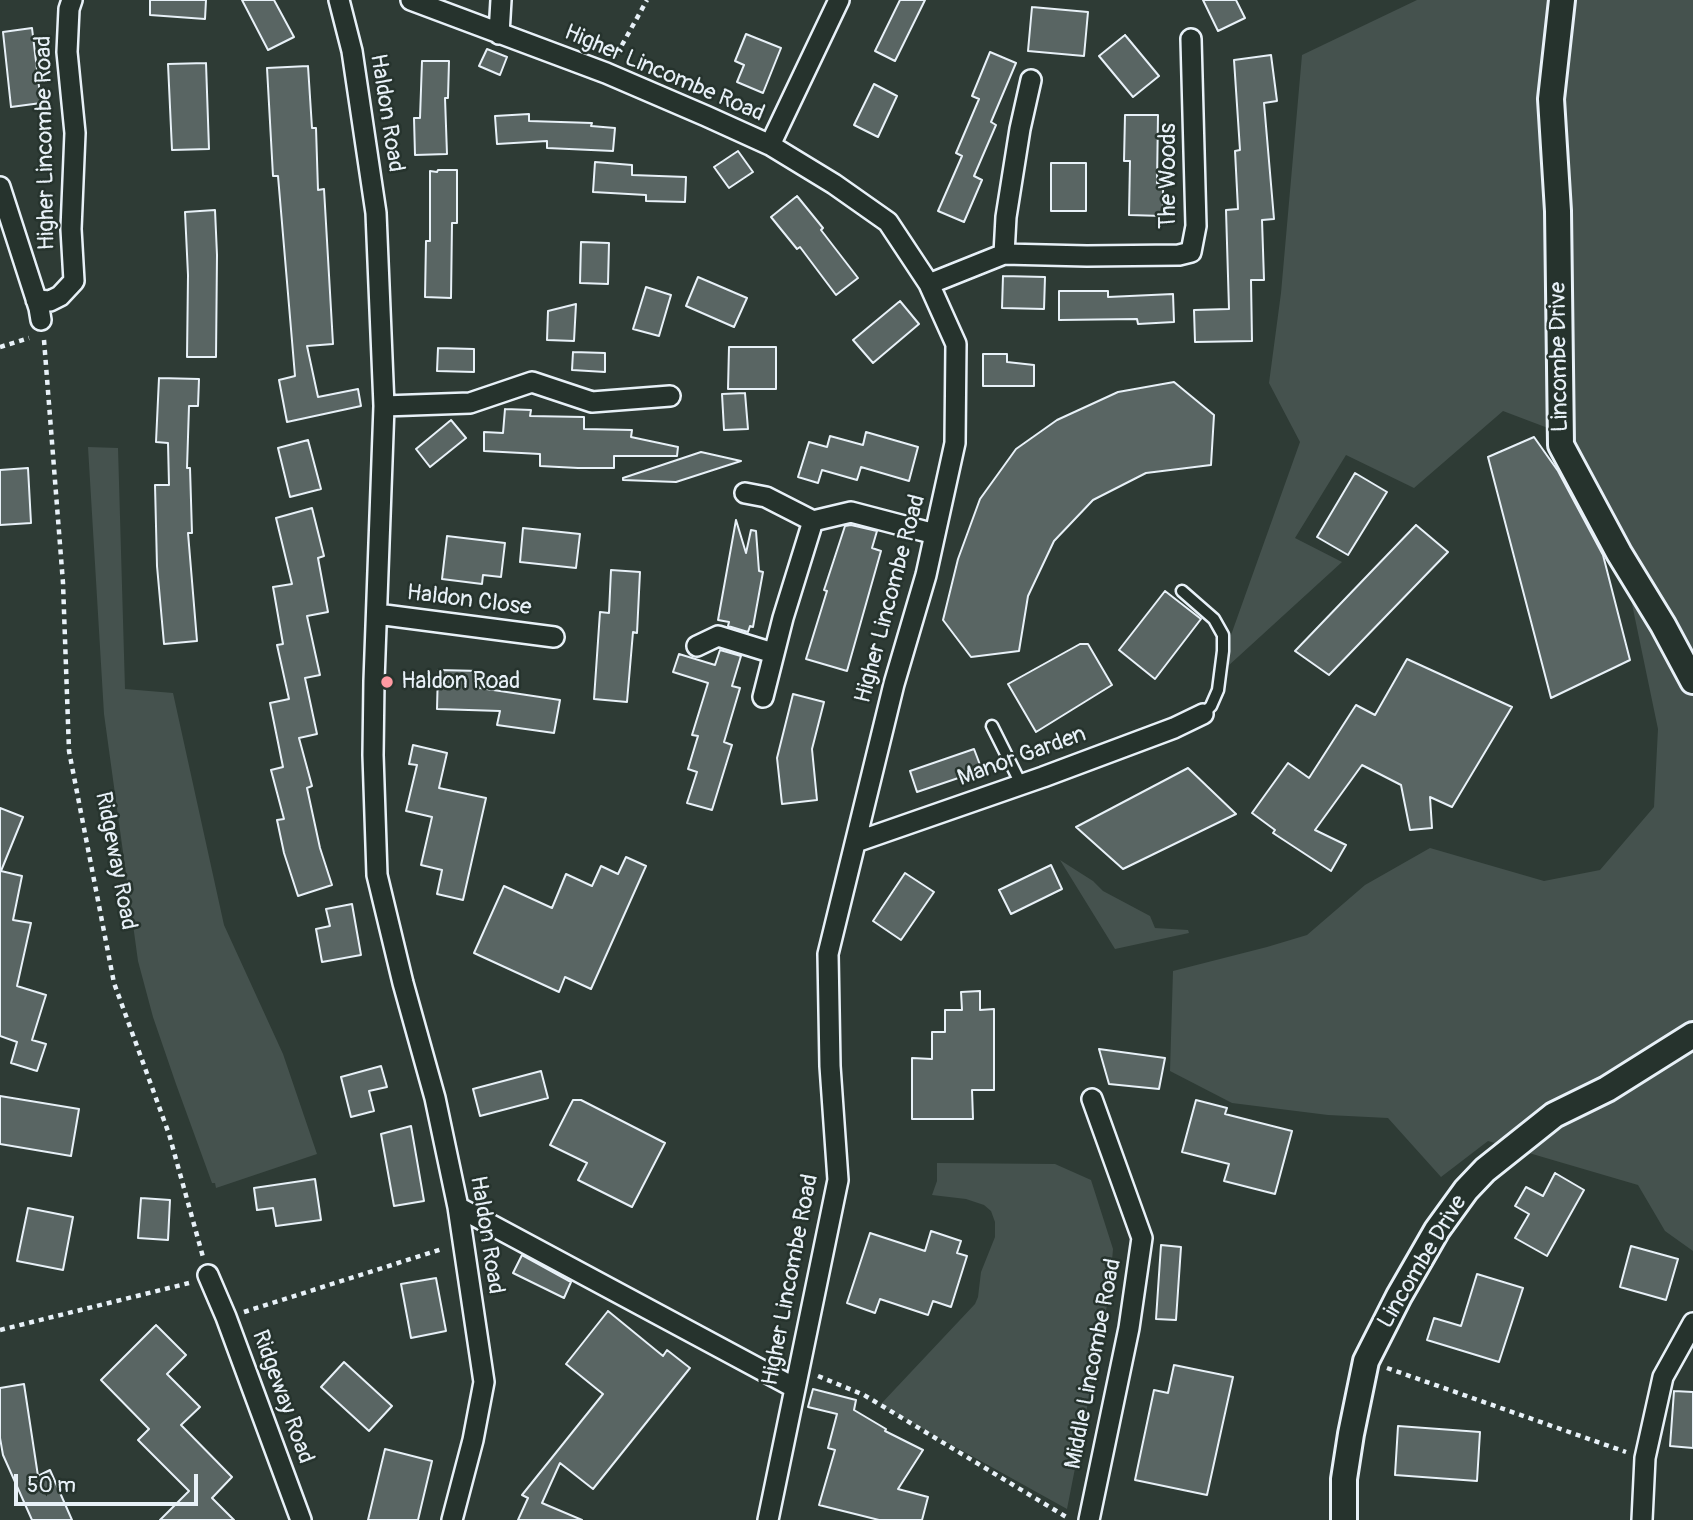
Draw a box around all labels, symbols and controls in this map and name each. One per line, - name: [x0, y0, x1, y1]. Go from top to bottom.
- street label: Higher Lincombe Road: [560, 19, 768, 129]
- street label: Higher Lincombe Road: [30, 35, 62, 251]
- street label: Haldon Road: [363, 52, 409, 174]
- street label: The Woods: [1155, 123, 1183, 229]
- street label: Lincombe Drive: [1545, 282, 1575, 432]
- street label: Higher Lincombe Road: [850, 492, 932, 706]
- street label: Haldon Close: [405, 580, 533, 622]
- place label: Haldon Road: [401, 668, 520, 696]
- marker: Haldon Road: [379, 674, 395, 690]
- street label: Manor Garden: [954, 721, 1090, 793]
- street label: Ridgeway Road: [88, 790, 142, 932]
- street label: Higher Lincombe Road: [757, 1172, 825, 1388]
- street label: Haldon Road: [463, 1174, 509, 1296]
- street label: Lincombe Drive: [1372, 1190, 1474, 1334]
- street label: Middle Lincombe Road: [1060, 1256, 1128, 1472]
- street label: Ridgeway Road: [245, 1326, 319, 1468]
- scale bar: [18, 1460, 201, 1504]
- text: 50 m: [27, 1472, 76, 1499]

